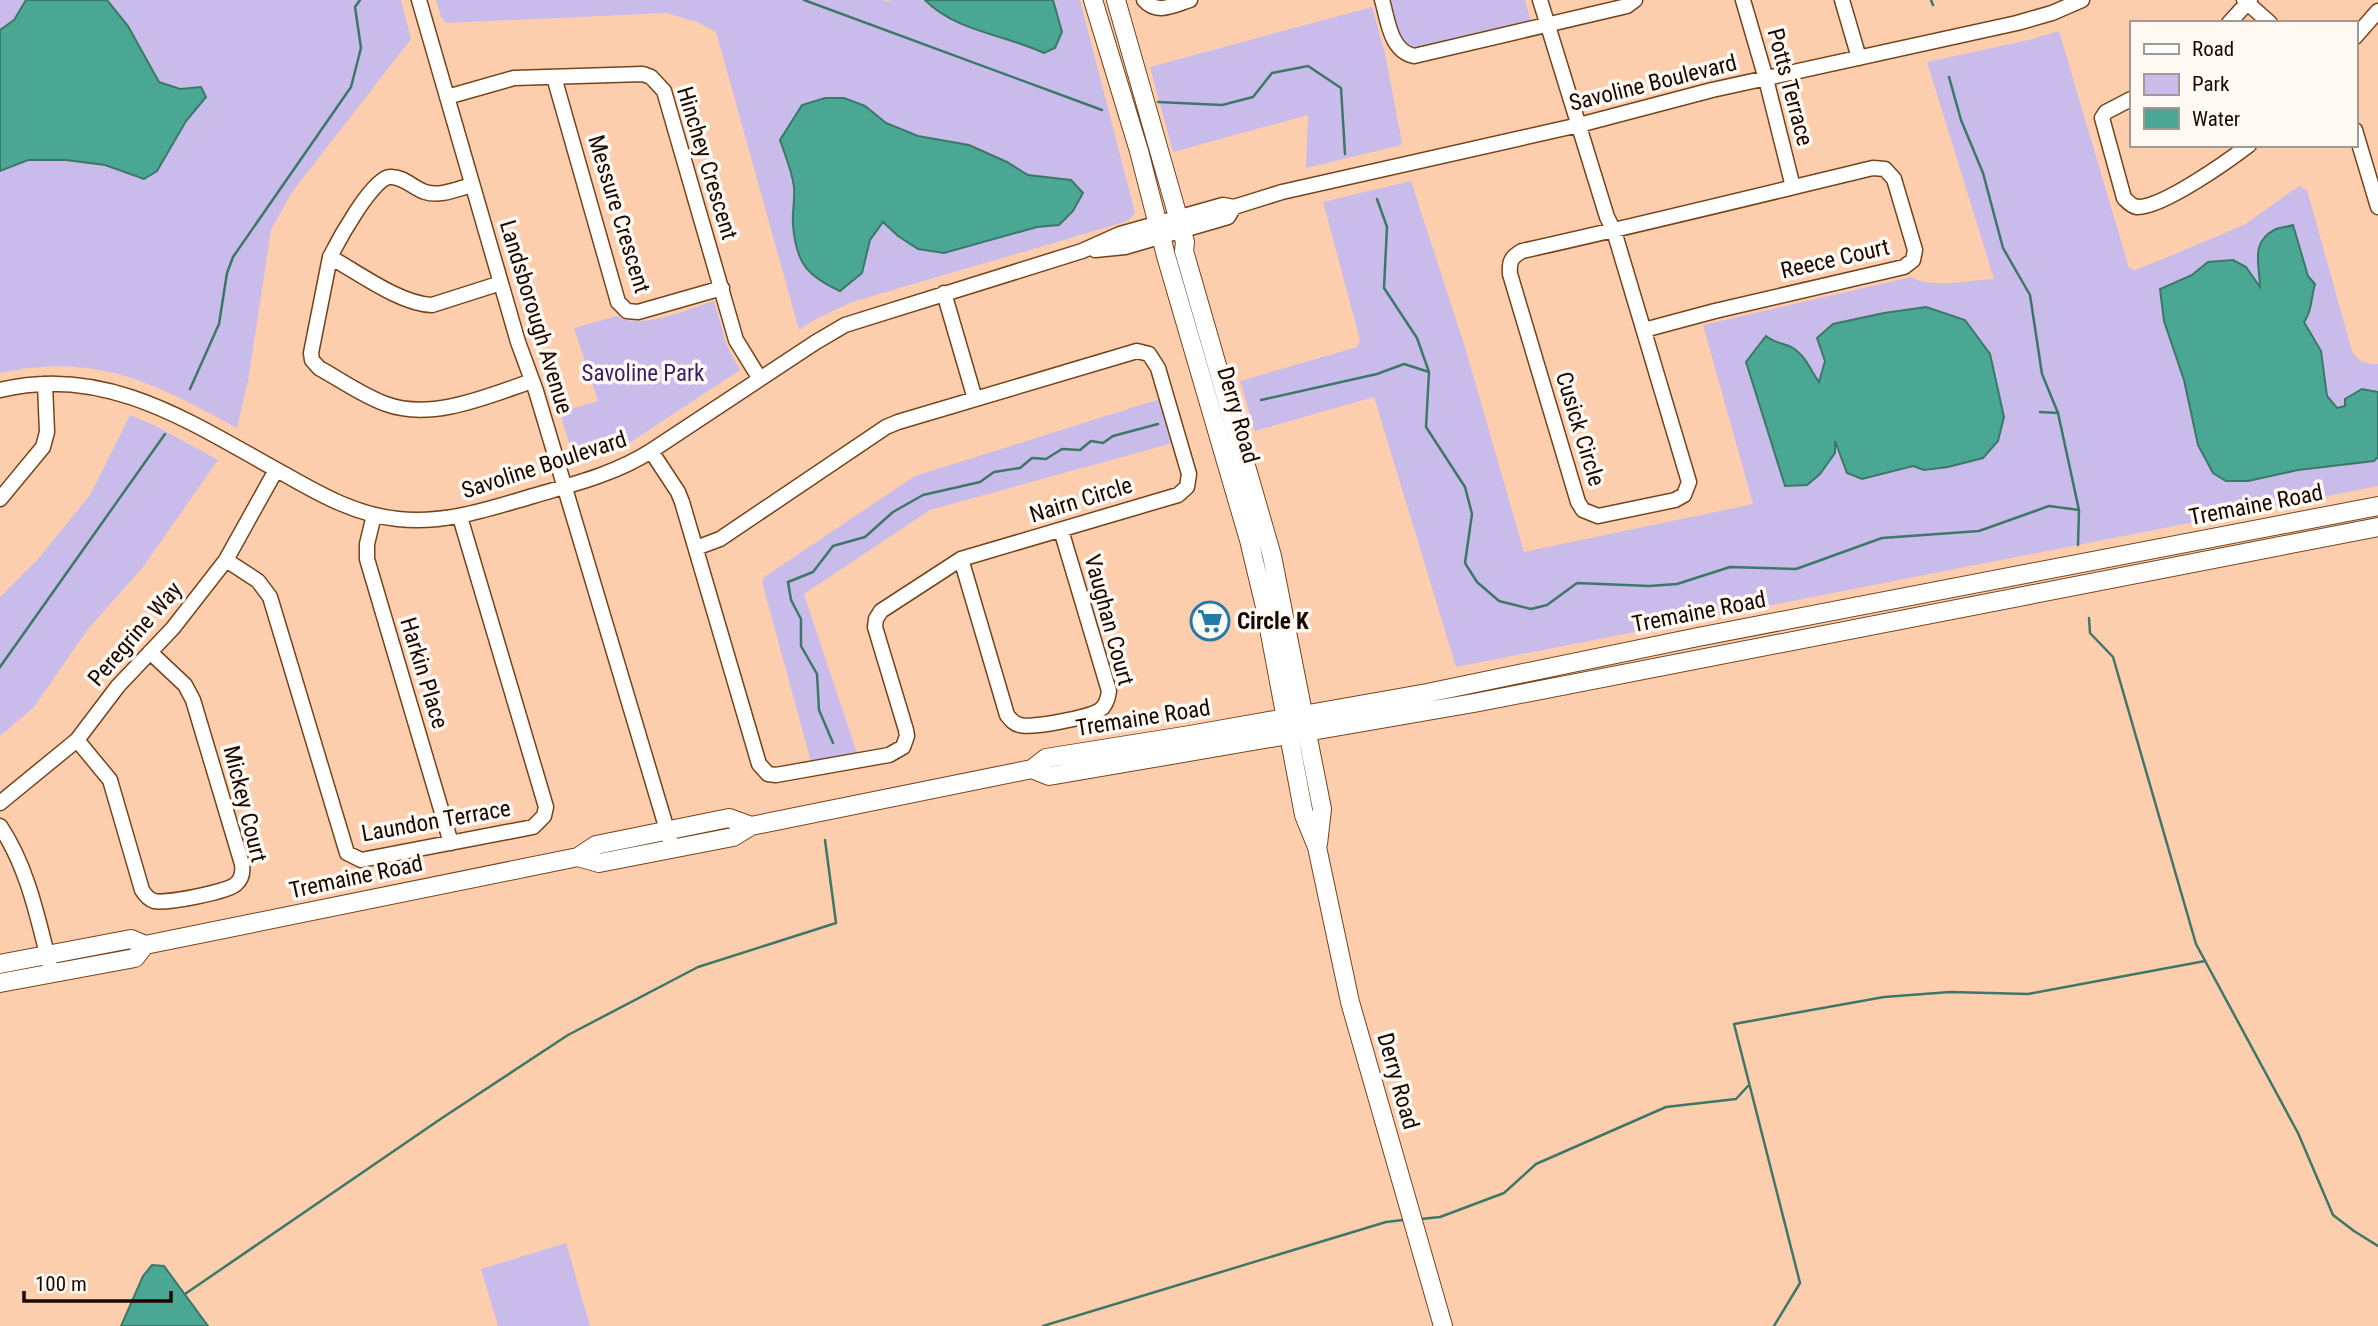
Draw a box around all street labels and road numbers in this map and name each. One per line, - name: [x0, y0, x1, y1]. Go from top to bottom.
- street label: Potts Terrace: [1761, 25, 1819, 149]
- street label: Savoline Boulevard: [1566, 49, 1740, 117]
- street label: Hinchey Crescent: [671, 83, 743, 243]
- street label: Messure Crescent: [582, 132, 656, 296]
- street label: Landsborough Avenue: [494, 217, 578, 417]
- street label: Reece Court: [1778, 233, 1892, 285]
- street label: Derry Road: [1211, 364, 1265, 466]
- street label: Cusick Circle: [1550, 369, 1610, 489]
- street label: Savoline Boulevard: [458, 426, 630, 504]
- street label: Nairn Circle: [1026, 472, 1136, 528]
- street label: Tremaine Road: [2187, 479, 2325, 531]
- street label: Vaughan Court: [1079, 552, 1139, 688]
- street label: Peregrine Way: [82, 576, 188, 692]
- street label: Tremaine Road: [1630, 586, 1768, 638]
- street label: Harkin Place: [394, 614, 454, 732]
- street label: Tremaine Road: [1074, 694, 1212, 742]
- street label: Mickey Court: [218, 743, 272, 865]
- street label: Laundon Terrace: [359, 795, 513, 847]
- street label: Tremaine Road: [287, 850, 425, 904]
- street label: Derry Road: [1371, 1030, 1425, 1132]

